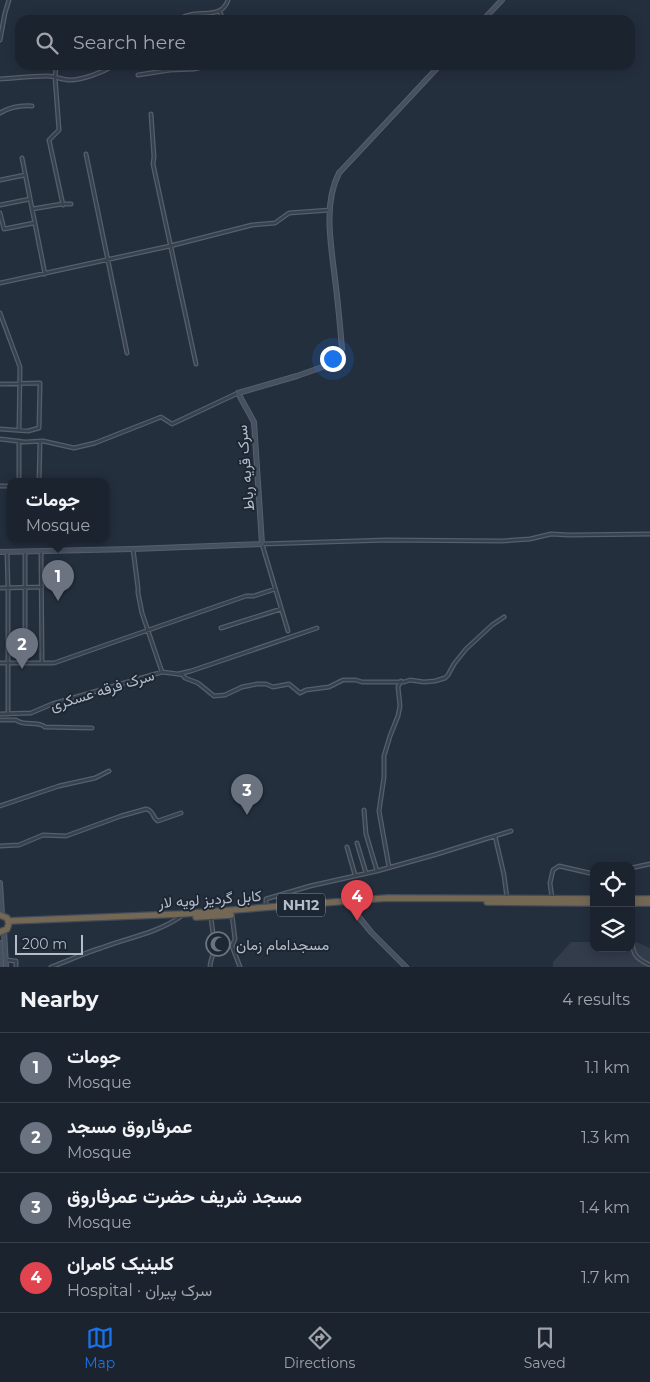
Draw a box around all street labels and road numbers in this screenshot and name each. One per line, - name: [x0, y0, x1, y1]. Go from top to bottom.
- street label: سرک قریه رباط: [232, 424, 258, 512]
- street label: سرک فرقه عسکری: [48, 665, 157, 716]
- street label: کابل گردیز لویه لار: [157, 886, 263, 912]
- road number: NH12: [277, 894, 325, 916]

